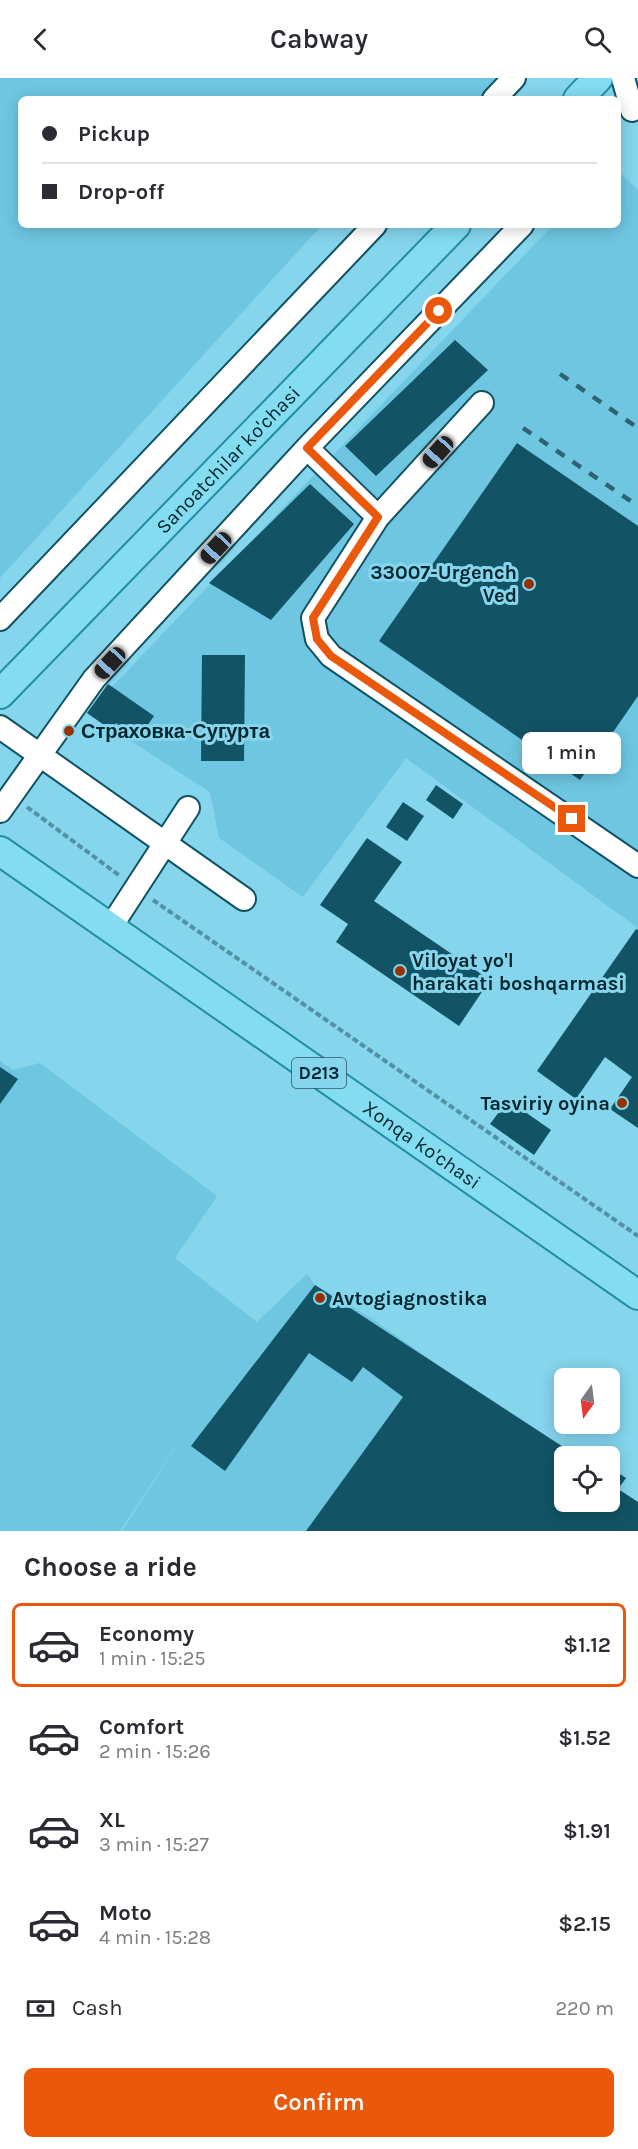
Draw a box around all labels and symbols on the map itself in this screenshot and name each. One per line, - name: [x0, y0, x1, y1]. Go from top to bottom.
- route start: [425, 297, 452, 324]
- street label: Sanoatchilar ko'chasi: [151, 381, 305, 538]
- car: [419, 433, 457, 471]
- car: [197, 529, 235, 567]
- place label: 33007-Urgench Ved: [370, 561, 517, 607]
- marker: 33007-Urgench Ved: [522, 577, 536, 591]
- car: [91, 644, 129, 682]
- place label: Страховка-Сугурта: [81, 720, 271, 743]
- marker: Страховка-Сугурта: [62, 724, 76, 738]
- callout: 1 min: [522, 732, 622, 774]
- route end: [558, 805, 585, 832]
- place label: Viloyat yo'l harakati boshqarmasi: [412, 949, 625, 995]
- marker: Viloyat yo'l harakati boshqarmasi: [393, 964, 407, 978]
- road number: D213: [292, 1058, 346, 1088]
- place label: Tasviriy oyina: [480, 1092, 610, 1115]
- street label: Xonqa ko'chasi: [359, 1096, 485, 1194]
- marker: Tasviriy oyina: [615, 1096, 629, 1110]
- place label: Avtogiagnostika: [332, 1287, 488, 1310]
- marker: Avtogiagnostika: [313, 1291, 327, 1305]
- north arrow: [554, 1368, 620, 1434]

